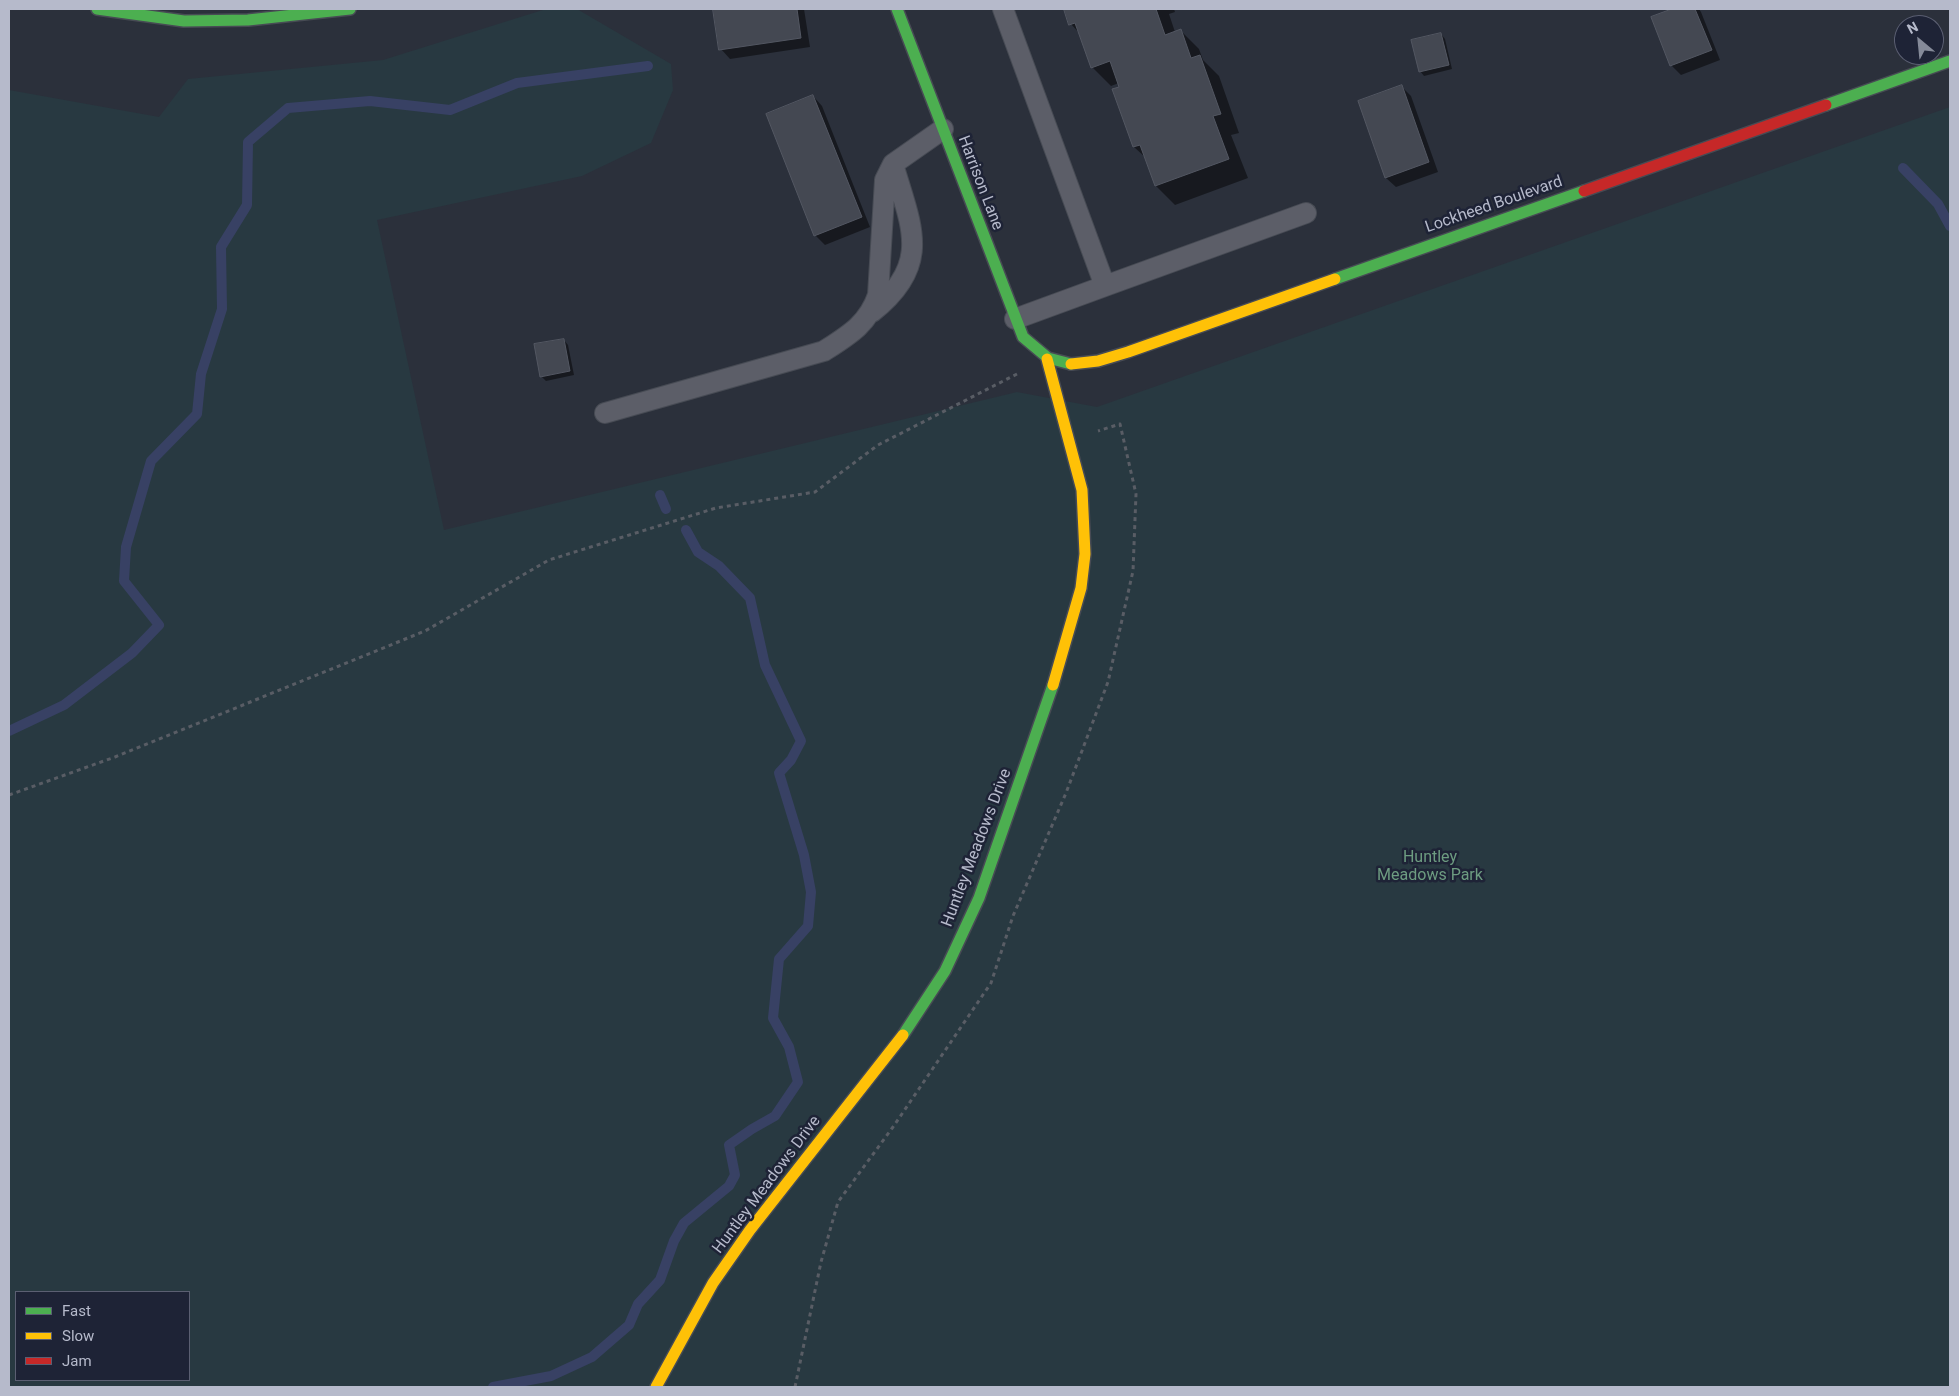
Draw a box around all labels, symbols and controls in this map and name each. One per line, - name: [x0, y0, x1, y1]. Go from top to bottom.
- north arrow: [1894, 15, 1944, 65]
- text: N: [1904, 18, 1921, 37]
- street label: Harrison Lane: [953, 133, 1007, 233]
- street label: Lockheed Boulevard: [1423, 173, 1565, 237]
- street label: Huntley Meadows Drive: [938, 766, 1016, 930]
- park label: Huntley Meadows Park: [1377, 848, 1483, 886]
- street label: Huntley Meadows Drive: [709, 1112, 825, 1258]
- legend: [15, 1291, 190, 1381]
- text: Fast: [62, 1302, 91, 1320]
- text: Slow: [62, 1327, 94, 1345]
- text: Jam: [62, 1352, 92, 1370]

